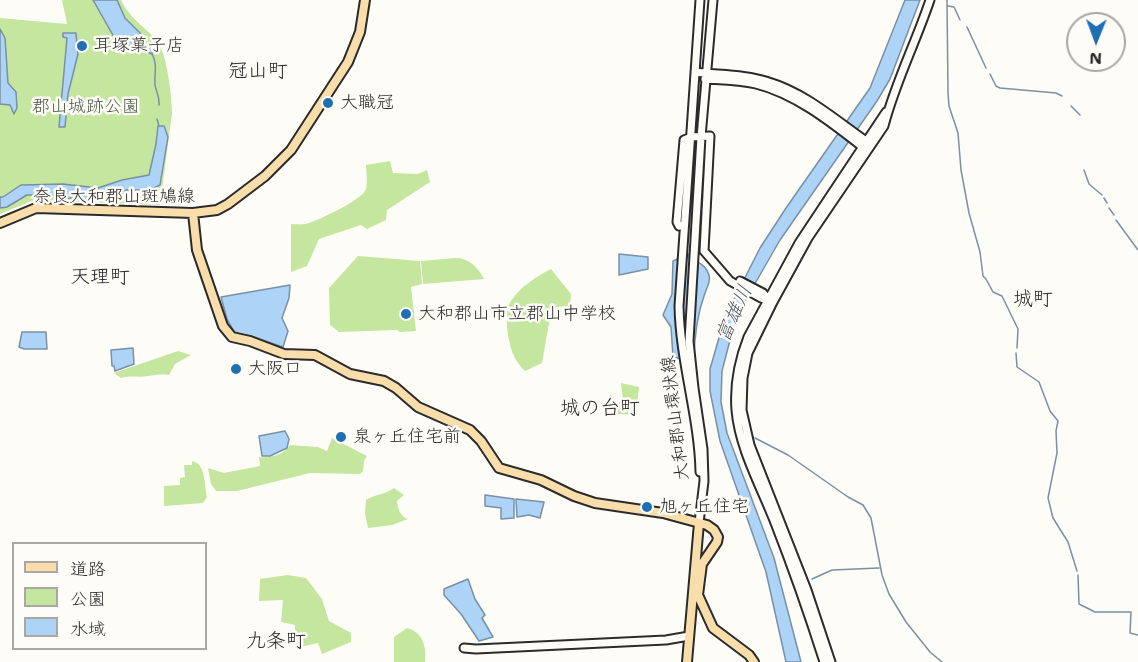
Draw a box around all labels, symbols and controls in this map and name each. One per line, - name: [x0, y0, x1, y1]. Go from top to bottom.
- north arrow: [1066, 12, 1126, 72]
- place label: 耳塚菓子店: [94, 35, 184, 57]
- marker: 耳塚菓子店: [75, 39, 89, 53]
- text: N: [1089, 48, 1102, 69]
- district label: 冠山町: [228, 60, 288, 84]
- place label: 大職冠: [340, 92, 394, 114]
- park label: 郡山城跡公園: [32, 96, 140, 118]
- marker: 大職冠: [321, 96, 335, 110]
- street label: 奈良大和郡山斑鳩線: [33, 186, 195, 208]
- district label: 天理町: [70, 266, 130, 290]
- water label: 富雄川: [712, 282, 758, 346]
- district label: 城町: [1013, 288, 1053, 312]
- place label: 大和郡山市立郡山中学校: [418, 303, 616, 325]
- marker: 大和郡山市立郡山中学校: [399, 307, 413, 321]
- street label: 大和郡山環状線: [658, 354, 694, 482]
- place label: 大阪口: [248, 358, 302, 380]
- marker: 大阪口: [229, 362, 243, 376]
- district label: 城の台町: [560, 397, 640, 421]
- place label: 泉ヶ丘住宅前: [353, 426, 461, 448]
- marker: 泉ヶ丘住宅前: [334, 430, 348, 444]
- place label: 旭ヶ丘住宅: [659, 496, 749, 518]
- marker: 旭ヶ丘住宅: [640, 500, 654, 514]
- legend: [12, 542, 207, 650]
- text: 道路: [70, 557, 106, 581]
- text: 公園: [70, 587, 106, 611]
- text: 水域: [70, 617, 106, 641]
- district label: 九条町: [246, 630, 306, 654]

